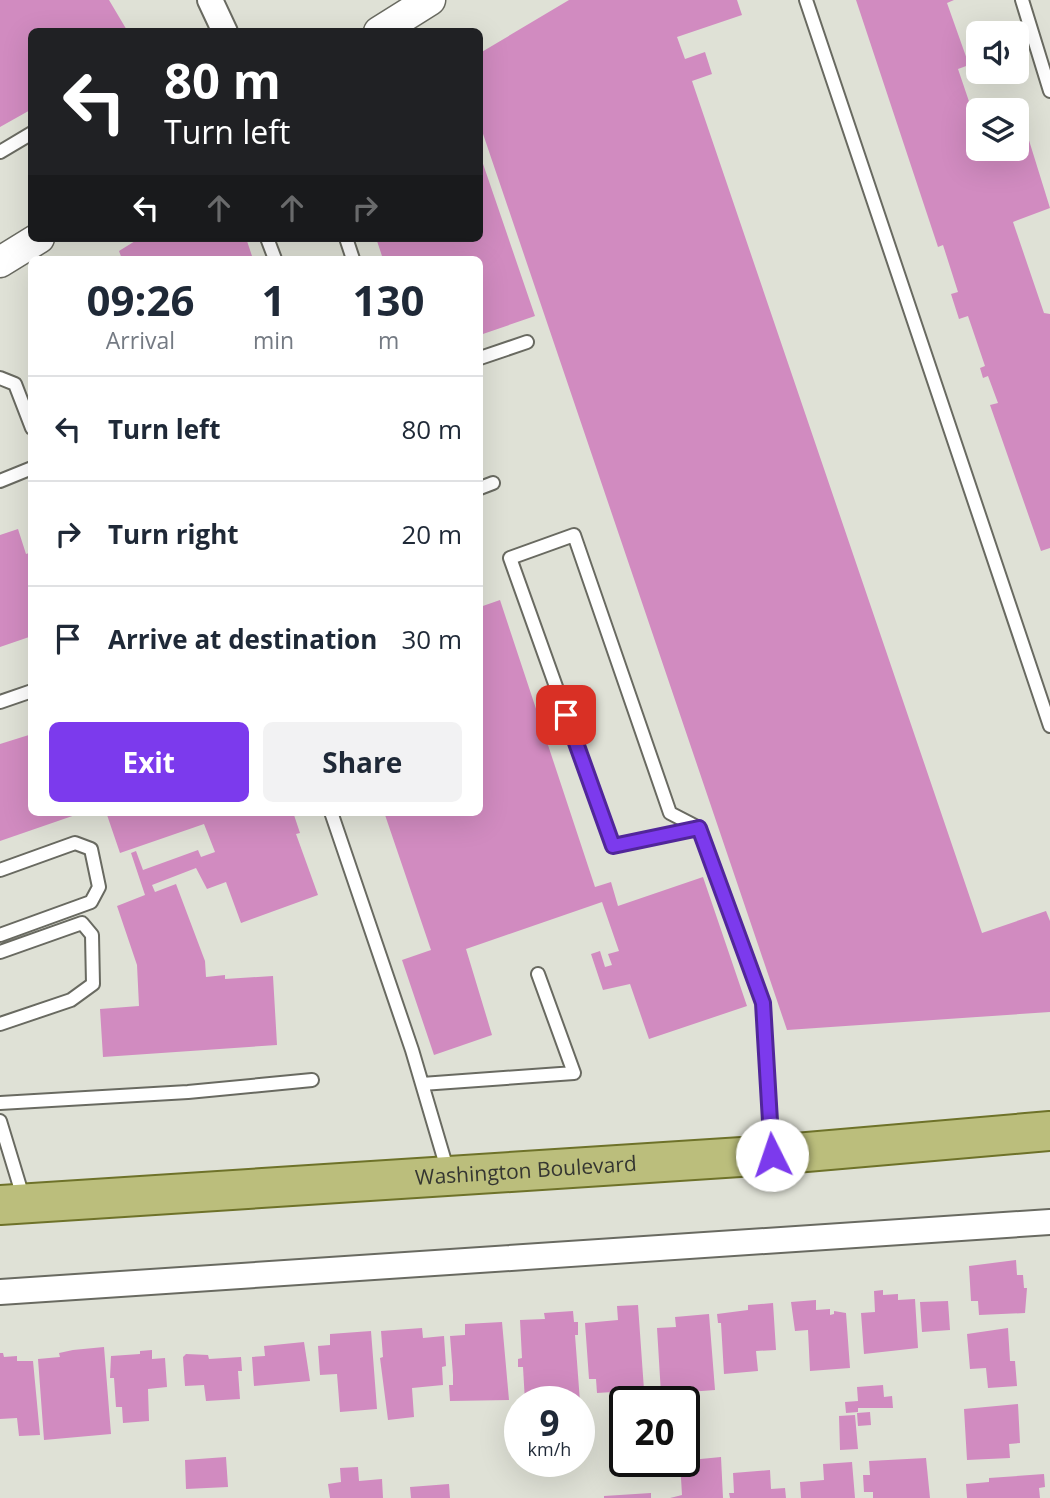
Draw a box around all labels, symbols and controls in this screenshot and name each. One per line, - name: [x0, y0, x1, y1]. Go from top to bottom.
- map controls: [966, 21, 1029, 161]
- button: sound: [966, 21, 1029, 84]
- text: 80 m: [164, 47, 281, 113]
- icon: left: [49, 56, 140, 147]
- button: layers: [966, 98, 1029, 161]
- text: Turn left: [164, 110, 290, 153]
- icon: left: [127, 189, 165, 227]
- icon: ahead: [200, 189, 238, 227]
- icon: ahead: [273, 189, 311, 227]
- icon: right: [346, 189, 384, 227]
- text: 09:26: [86, 271, 194, 328]
- text: 1: [261, 271, 286, 328]
- text: 130: [353, 271, 425, 328]
- text: Arrival: [106, 324, 175, 356]
- text: min: [253, 324, 294, 356]
- text: m: [378, 324, 399, 356]
- icon: left: [49, 410, 87, 448]
- text: Turn left: [108, 411, 220, 447]
- text: 80 m: [401, 411, 462, 447]
- icon: right: [49, 515, 87, 553]
- text: Turn right: [108, 516, 239, 552]
- text: 20 m: [401, 516, 462, 552]
- icon: arrive: [49, 620, 87, 658]
- text: Arrive at destination: [108, 621, 377, 657]
- text: 30 m: [401, 621, 462, 657]
- pin: [536, 685, 596, 745]
- icon: arrive: [547, 696, 585, 734]
- button: Exit: [49, 722, 249, 802]
- button: Share: [263, 722, 462, 802]
- position arrow: [735, 1118, 809, 1192]
- street label: Washington Boulevard: [414, 1149, 637, 1191]
- speed limit sign: 20: [609, 1386, 700, 1477]
- text: 9: [539, 1399, 560, 1446]
- text: km/h: [528, 1437, 571, 1461]

